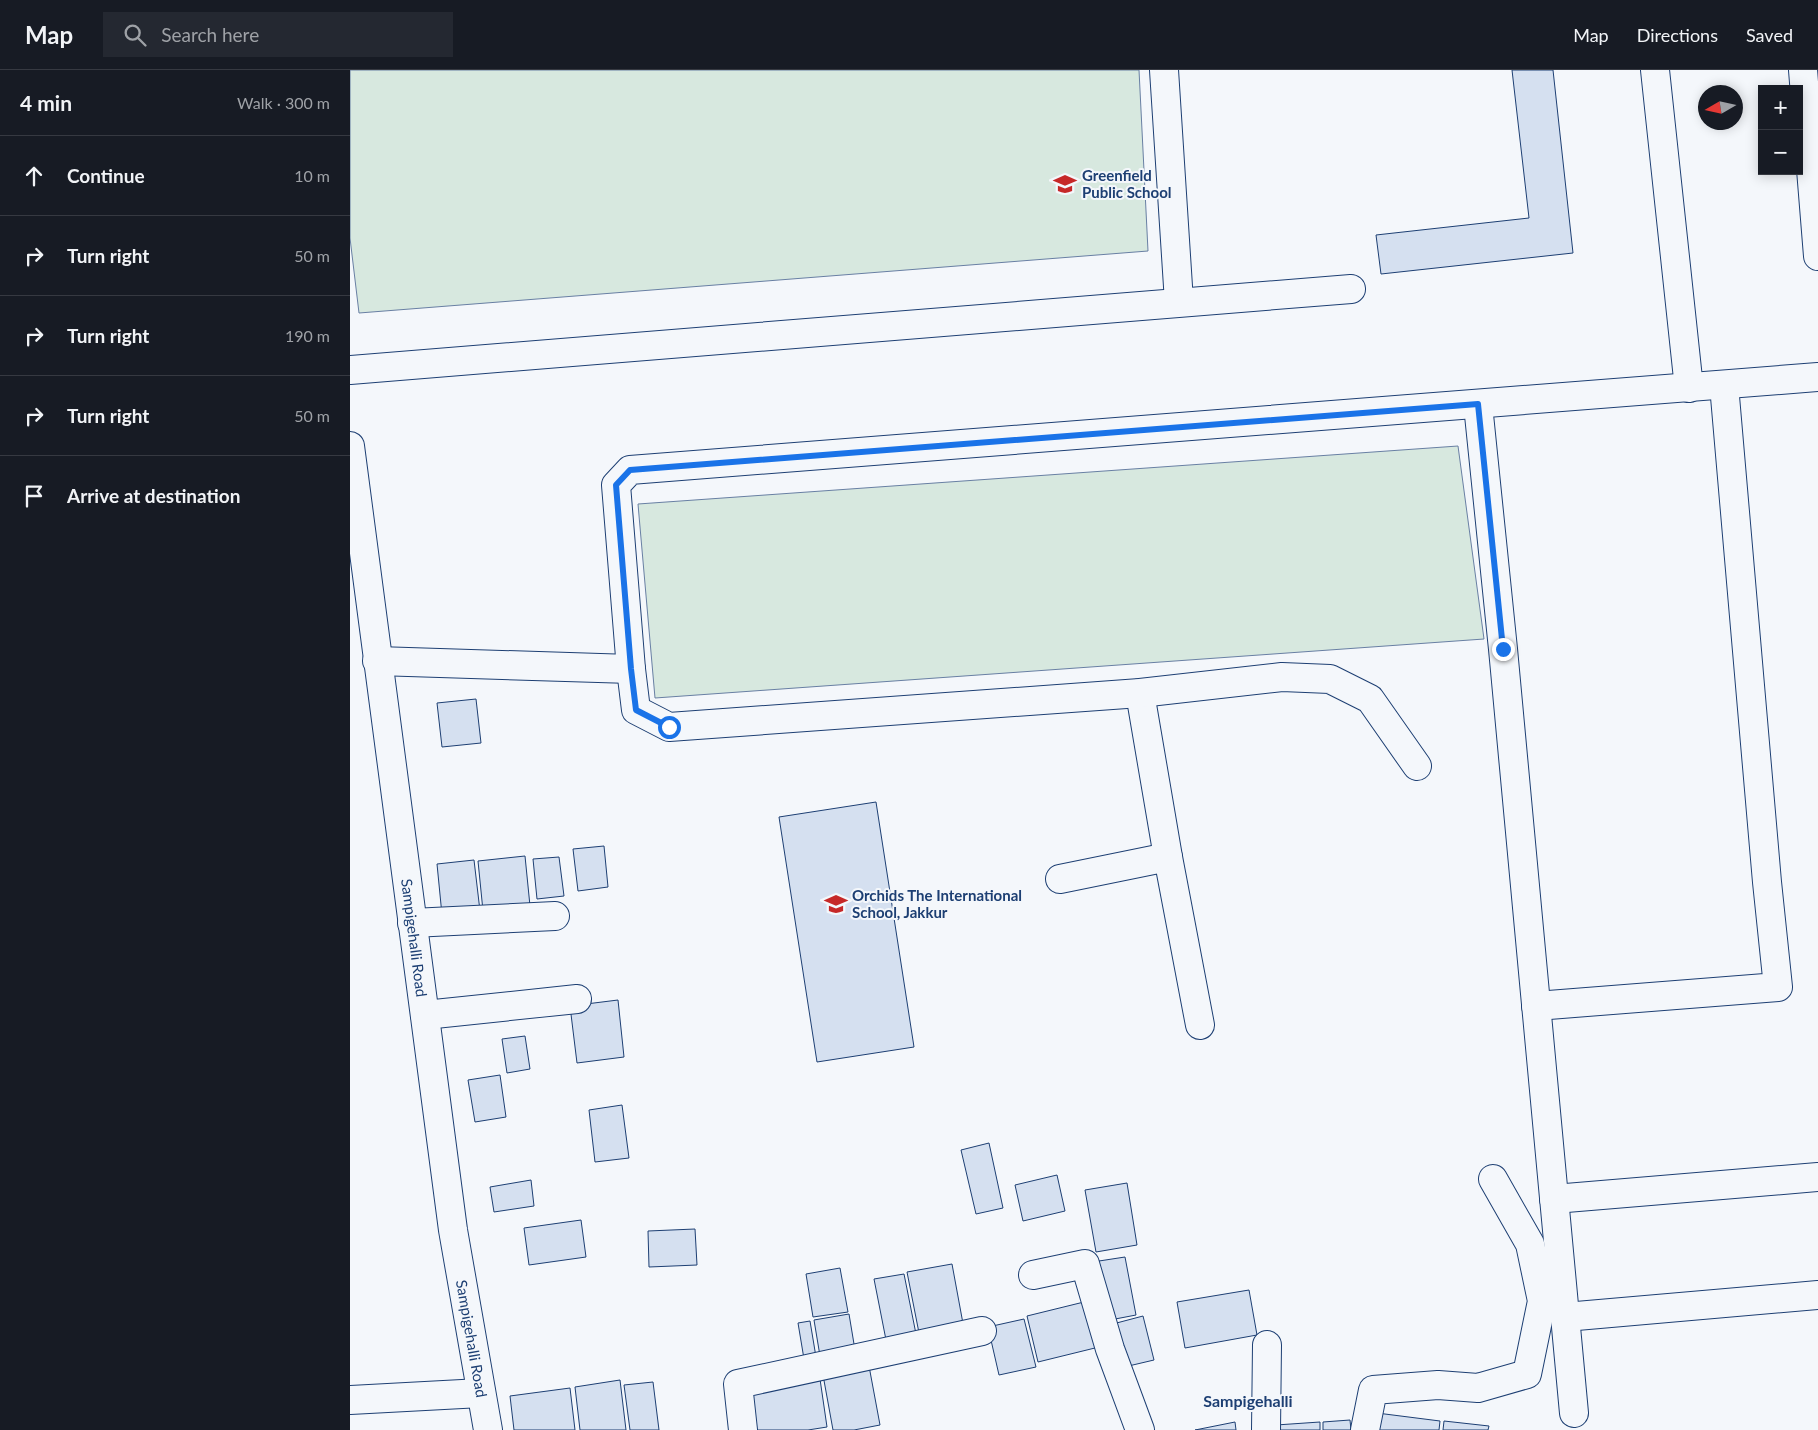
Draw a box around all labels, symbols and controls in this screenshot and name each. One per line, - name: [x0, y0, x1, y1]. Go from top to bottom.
- search box: [103, 12, 453, 57]
- text: Map: [25, 20, 73, 49]
- icon: search: [121, 21, 149, 49]
- text: Search here: [161, 23, 259, 46]
- text: Map: [1573, 24, 1609, 46]
- text: Directions: [1637, 24, 1718, 46]
- text: Saved: [1746, 24, 1793, 46]
- north arrow: [1698, 85, 1743, 130]
- map controls: [1758, 85, 1803, 175]
- button: +: [1758, 85, 1803, 130]
- text: 4 min: [20, 90, 72, 115]
- text: Walk · 300 m: [237, 93, 330, 112]
- button: −: [1758, 130, 1803, 175]
- icon: ahead: [20, 162, 48, 190]
- text: Continue: [67, 164, 145, 187]
- text: 10 m: [294, 166, 330, 185]
- place label: Greenfield Public School: [1082, 166, 1172, 201]
- school or university icon: Greenfield Public School: [1052, 171, 1078, 197]
- icon: right: [20, 242, 48, 270]
- text: Turn right: [67, 244, 149, 267]
- text: 50 m: [294, 246, 330, 265]
- icon: right: [20, 322, 48, 350]
- text: Turn right: [67, 324, 149, 347]
- text: 190 m: [285, 326, 330, 345]
- icon: right: [20, 402, 48, 430]
- text: Turn right: [67, 404, 149, 427]
- text: 50 m: [294, 406, 330, 425]
- icon: arrive: [20, 482, 48, 510]
- text: Arrive at destination: [67, 484, 240, 507]
- route end: [1492, 638, 1515, 661]
- route start: [658, 716, 681, 739]
- street label: Sampigehalli Road: [398, 878, 431, 998]
- place label: Orchids The International School, Jakkur: [852, 886, 1022, 921]
- school or university icon: Orchids The International School, Jakkur: [823, 891, 849, 917]
- street label: Sampigehalli Road: [453, 1278, 491, 1399]
- district label: Sampigehalli: [1203, 1391, 1293, 1410]

